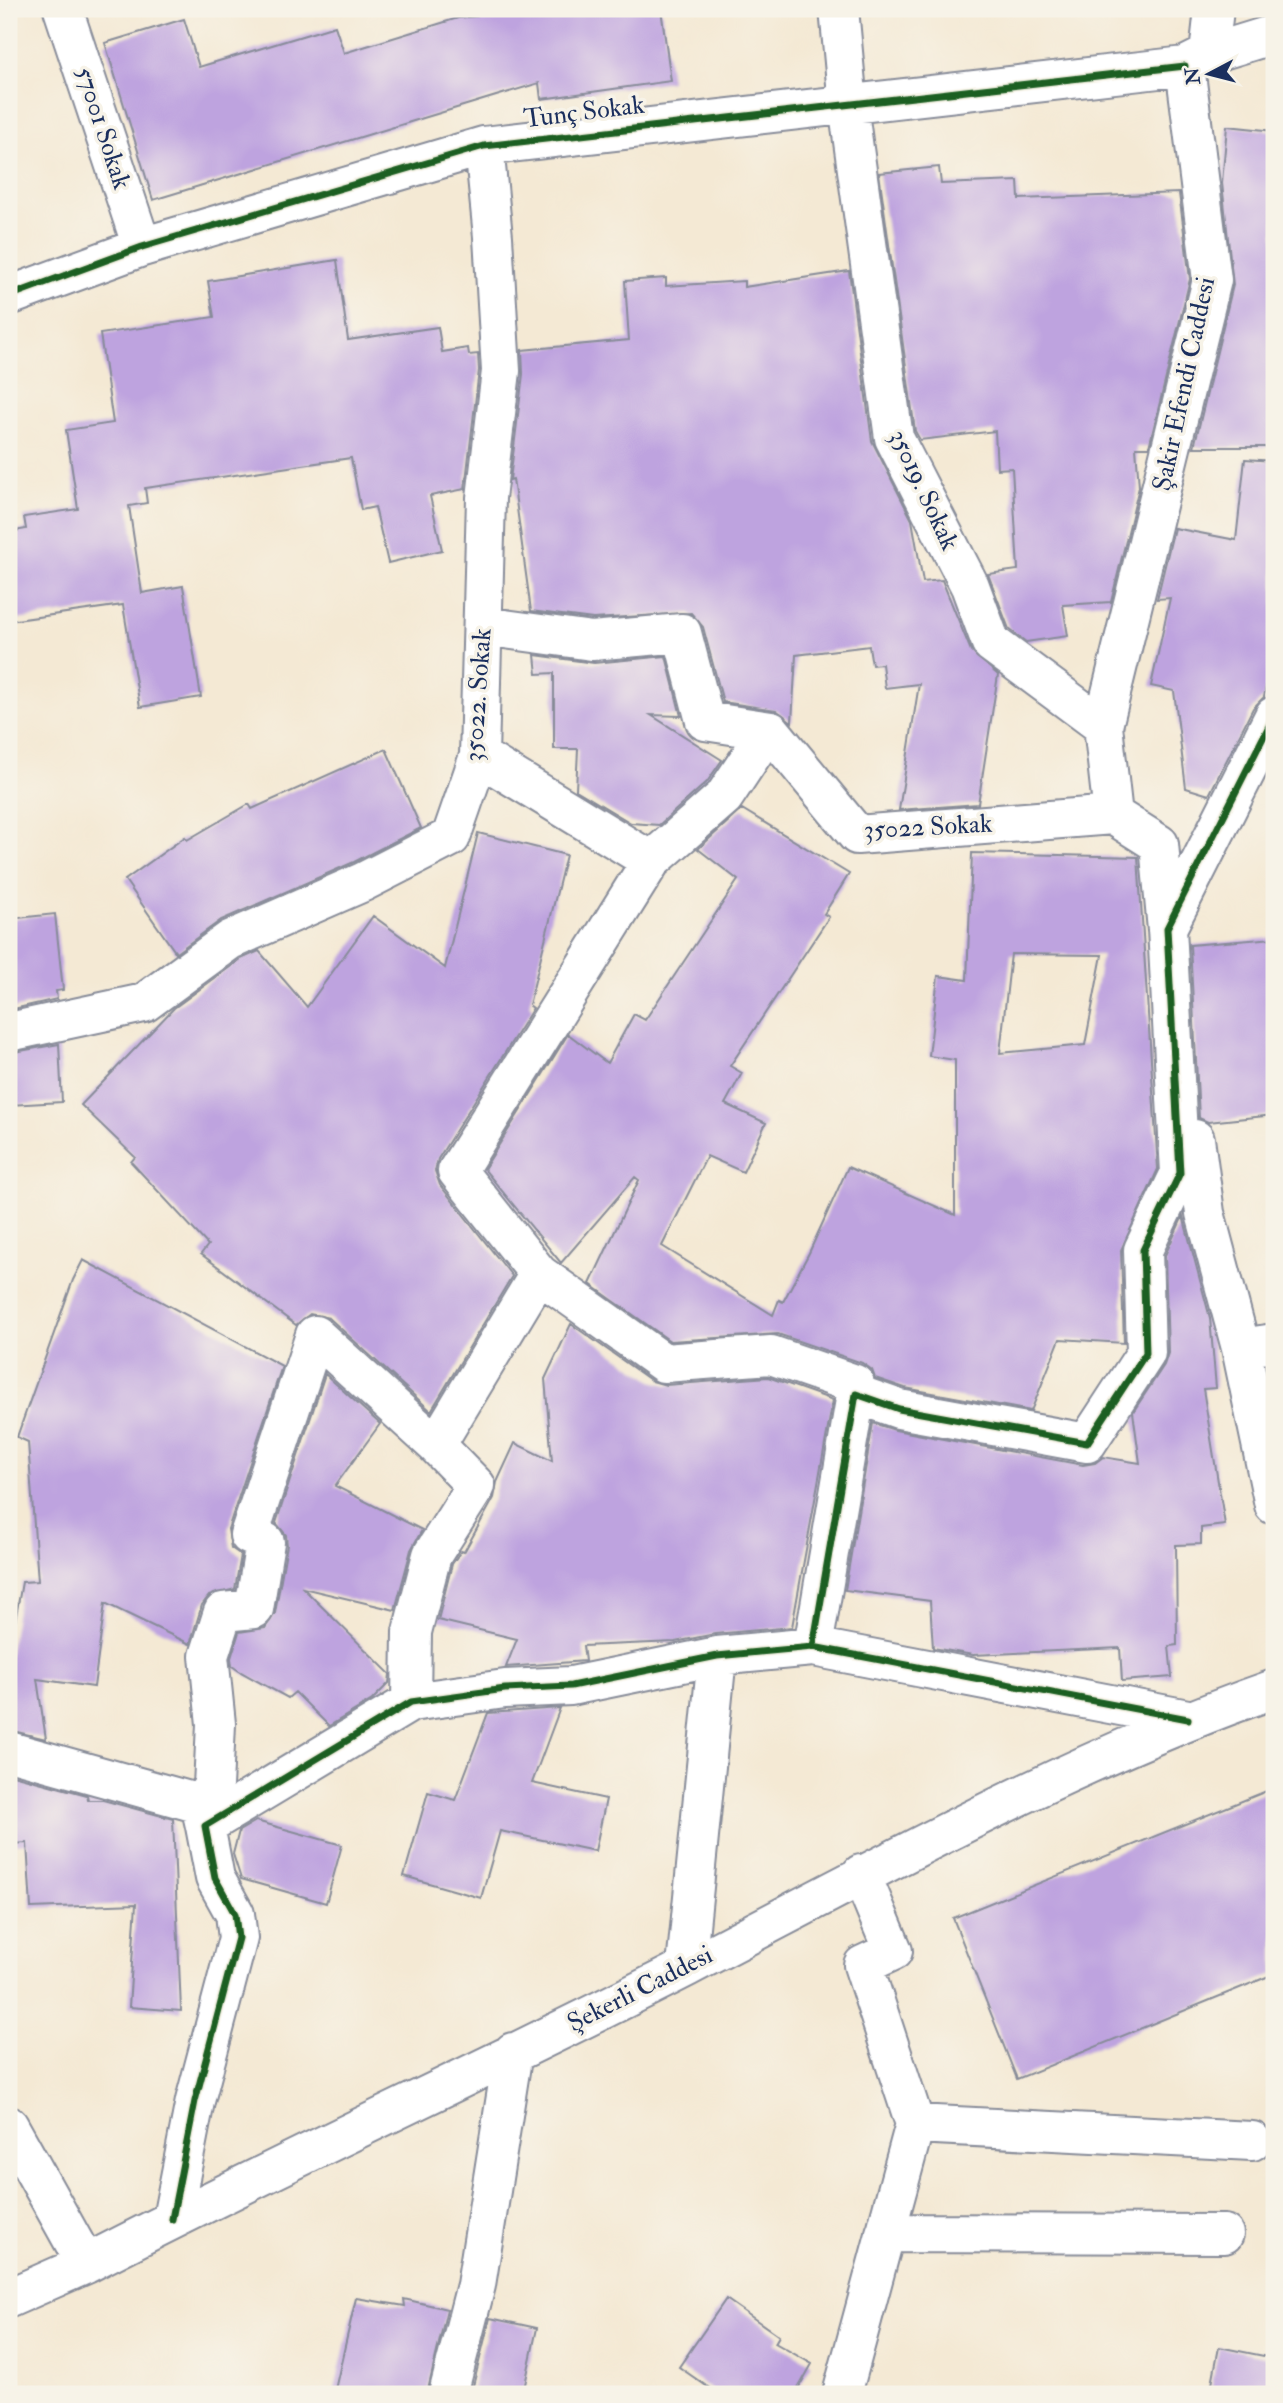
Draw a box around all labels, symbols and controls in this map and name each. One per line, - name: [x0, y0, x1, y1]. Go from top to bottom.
- north arrow: [1174, 38, 1244, 108]
- street label: 57001 Sokak: [68, 63, 138, 194]
- text: N: [1180, 65, 1206, 87]
- street label: Tunç Sokak: [522, 89, 647, 135]
- street label: Şakir Efendi Caddesi: [1146, 274, 1222, 494]
- street label: 35019. Sokak: [882, 425, 966, 556]
- street label: 35022. Sokak: [457, 627, 499, 763]
- street label: 35022 Sokak: [863, 808, 994, 846]
- street label: Şekerli Caddesi: [562, 1939, 718, 2039]

